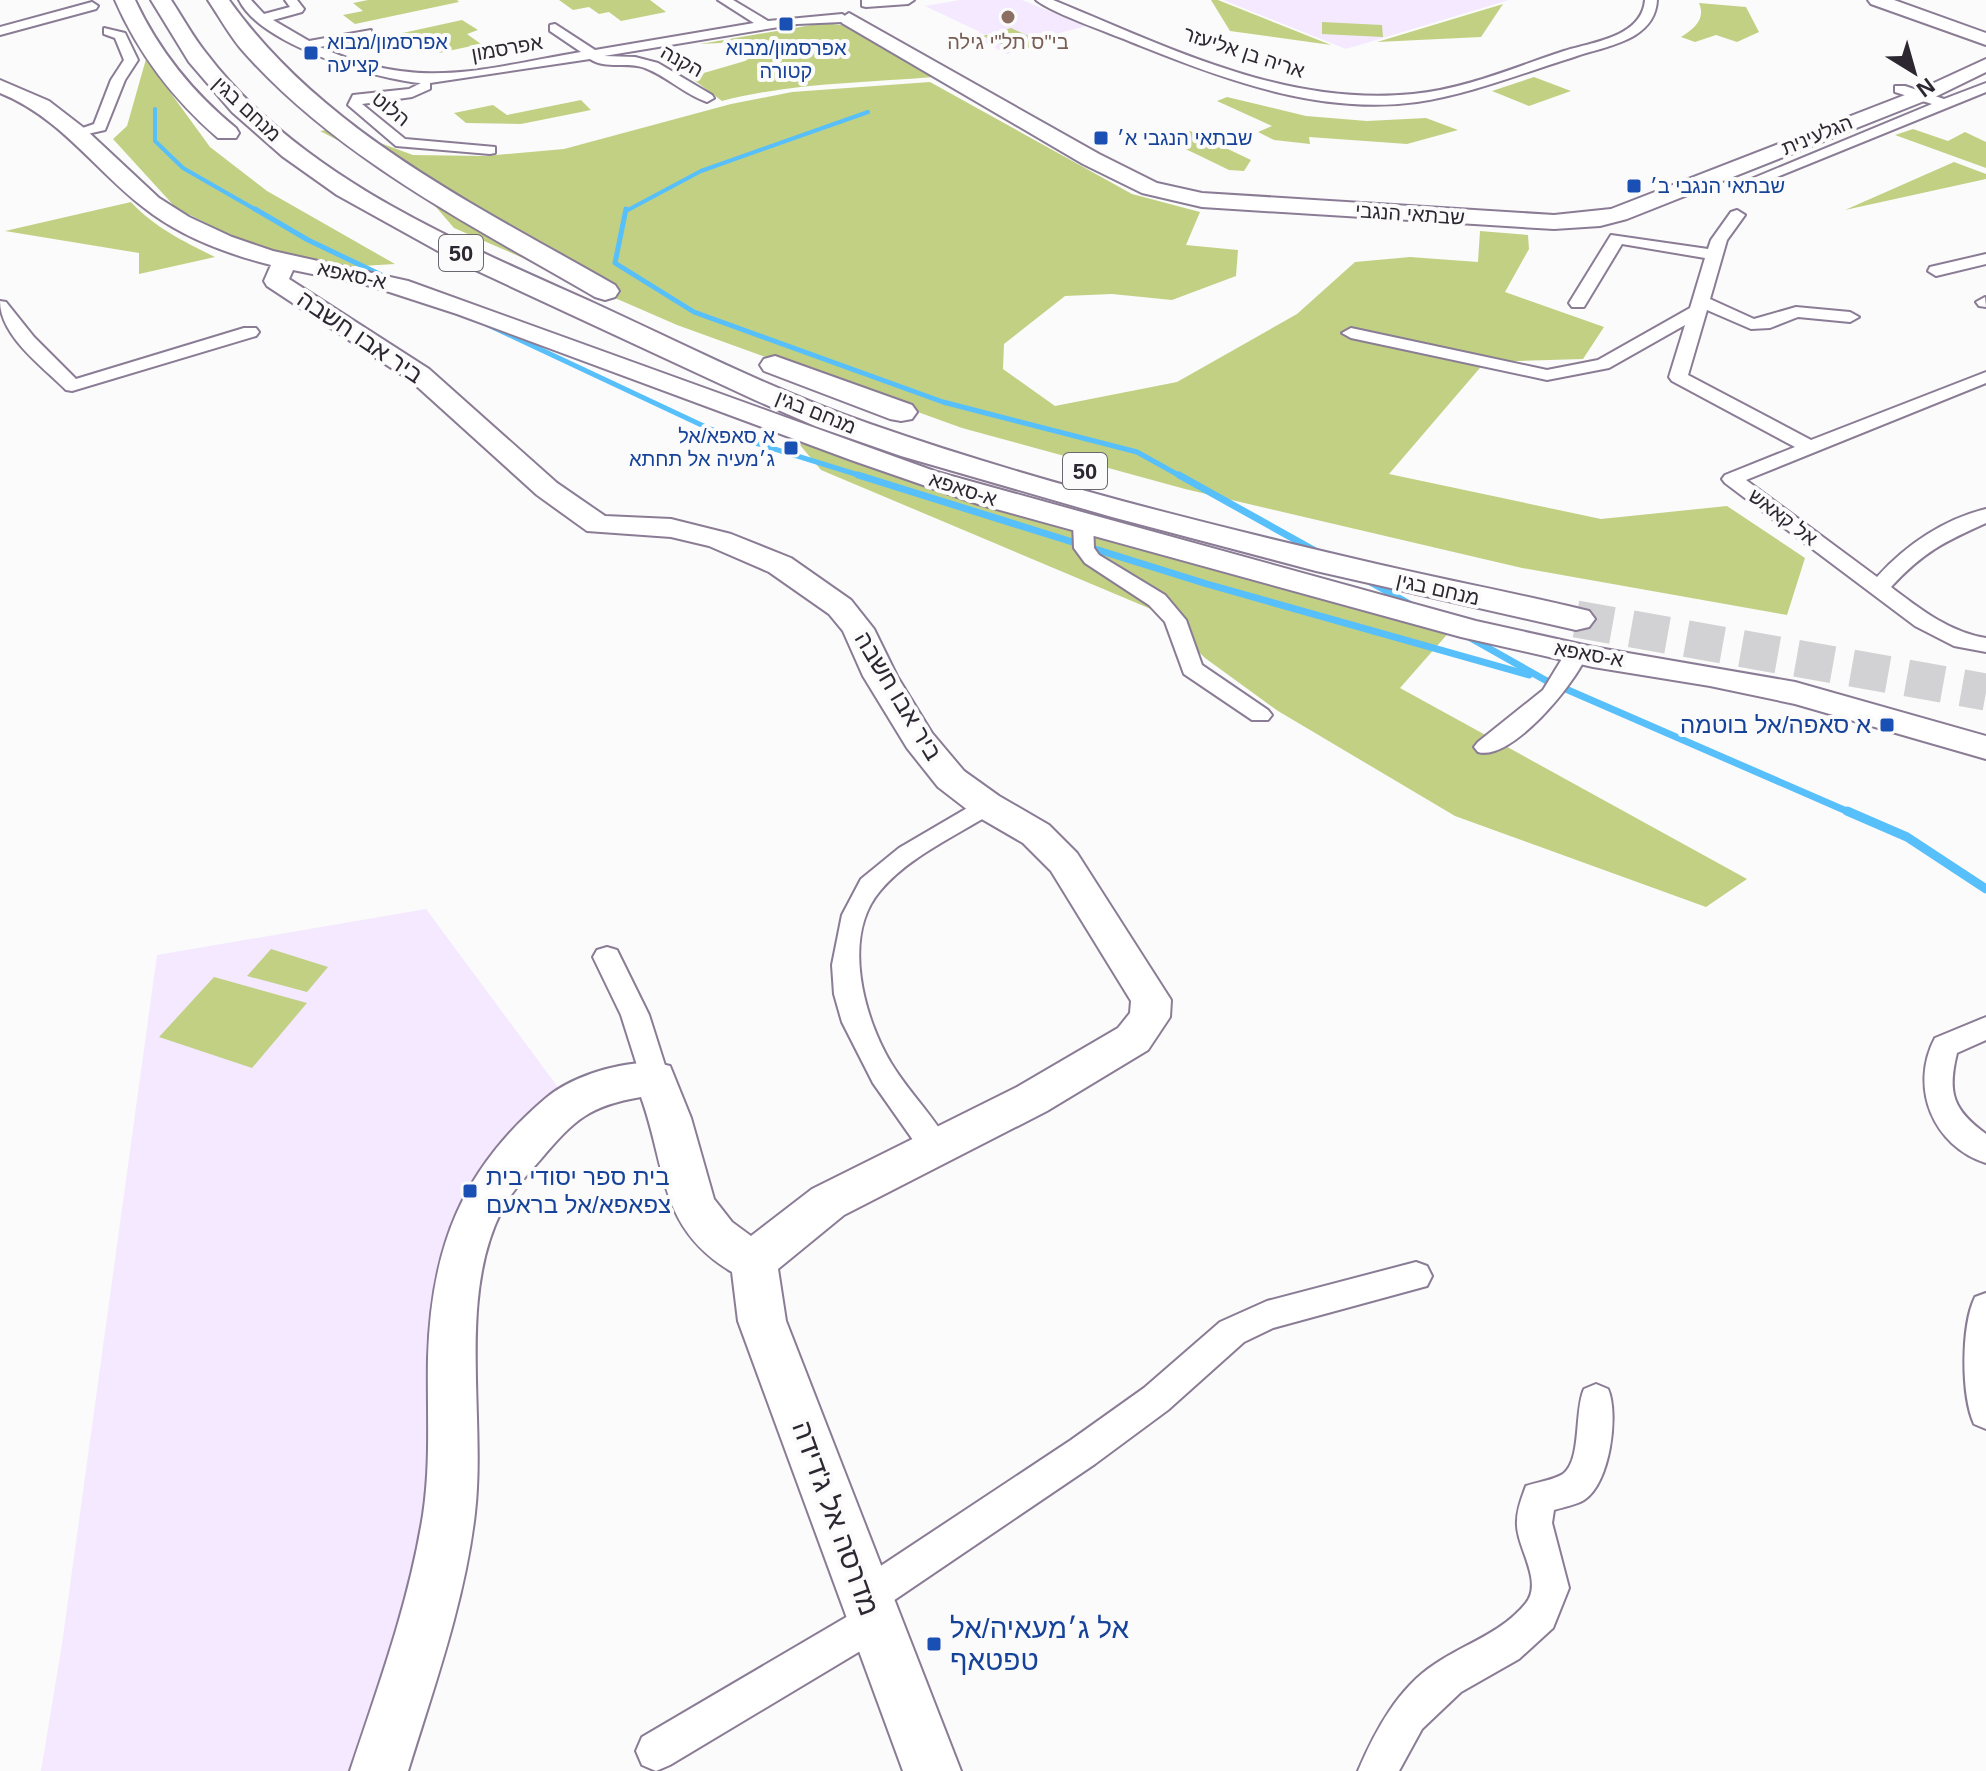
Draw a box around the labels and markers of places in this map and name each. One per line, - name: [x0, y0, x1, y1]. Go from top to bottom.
- marker: בי"ס תל"י גילה: [999, 8, 1017, 26]
- marker: אפרסמון/מבוא קטורה: [777, 15, 795, 33]
- place label: אפרסמון/מבוא קציעה: [327, 31, 448, 76]
- place label: בי"ס תל"י גילה: [947, 31, 1069, 53]
- place label: אפרסמון/מבוא קטורה: [726, 37, 847, 82]
- marker: אפרסמון/מבוא קציעה: [302, 44, 320, 62]
- place label: שבתאי הנגבי א׳: [1117, 127, 1253, 149]
- marker: שבתאי הנגבי א׳: [1092, 129, 1110, 147]
- place label: שבתאי הנגבי ב׳: [1650, 175, 1785, 197]
- marker: שבתאי הנגבי ב׳: [1625, 177, 1643, 195]
- place label: א סאפא/אל ג׳מעיה אל תחתא: [629, 425, 775, 470]
- marker: א סאפא/אל ג׳מעיה אל תחתא: [782, 439, 800, 457]
- place label: א סאפה/אל בוטמה: [1680, 711, 1871, 738]
- marker: א סאפה/אל בוטמה: [1878, 716, 1896, 734]
- place label: בית ספר יסודי בית צפאפא/אל בראעם: [486, 1163, 671, 1218]
- marker: בית ספר יסודי בית צפאפא/אל בראעם: [461, 1182, 479, 1200]
- place label: אל ג׳מעאיה/אל טפטאף: [950, 1613, 1130, 1676]
- marker: אל ג׳מעאיה/אל טפטאף: [925, 1635, 943, 1653]

